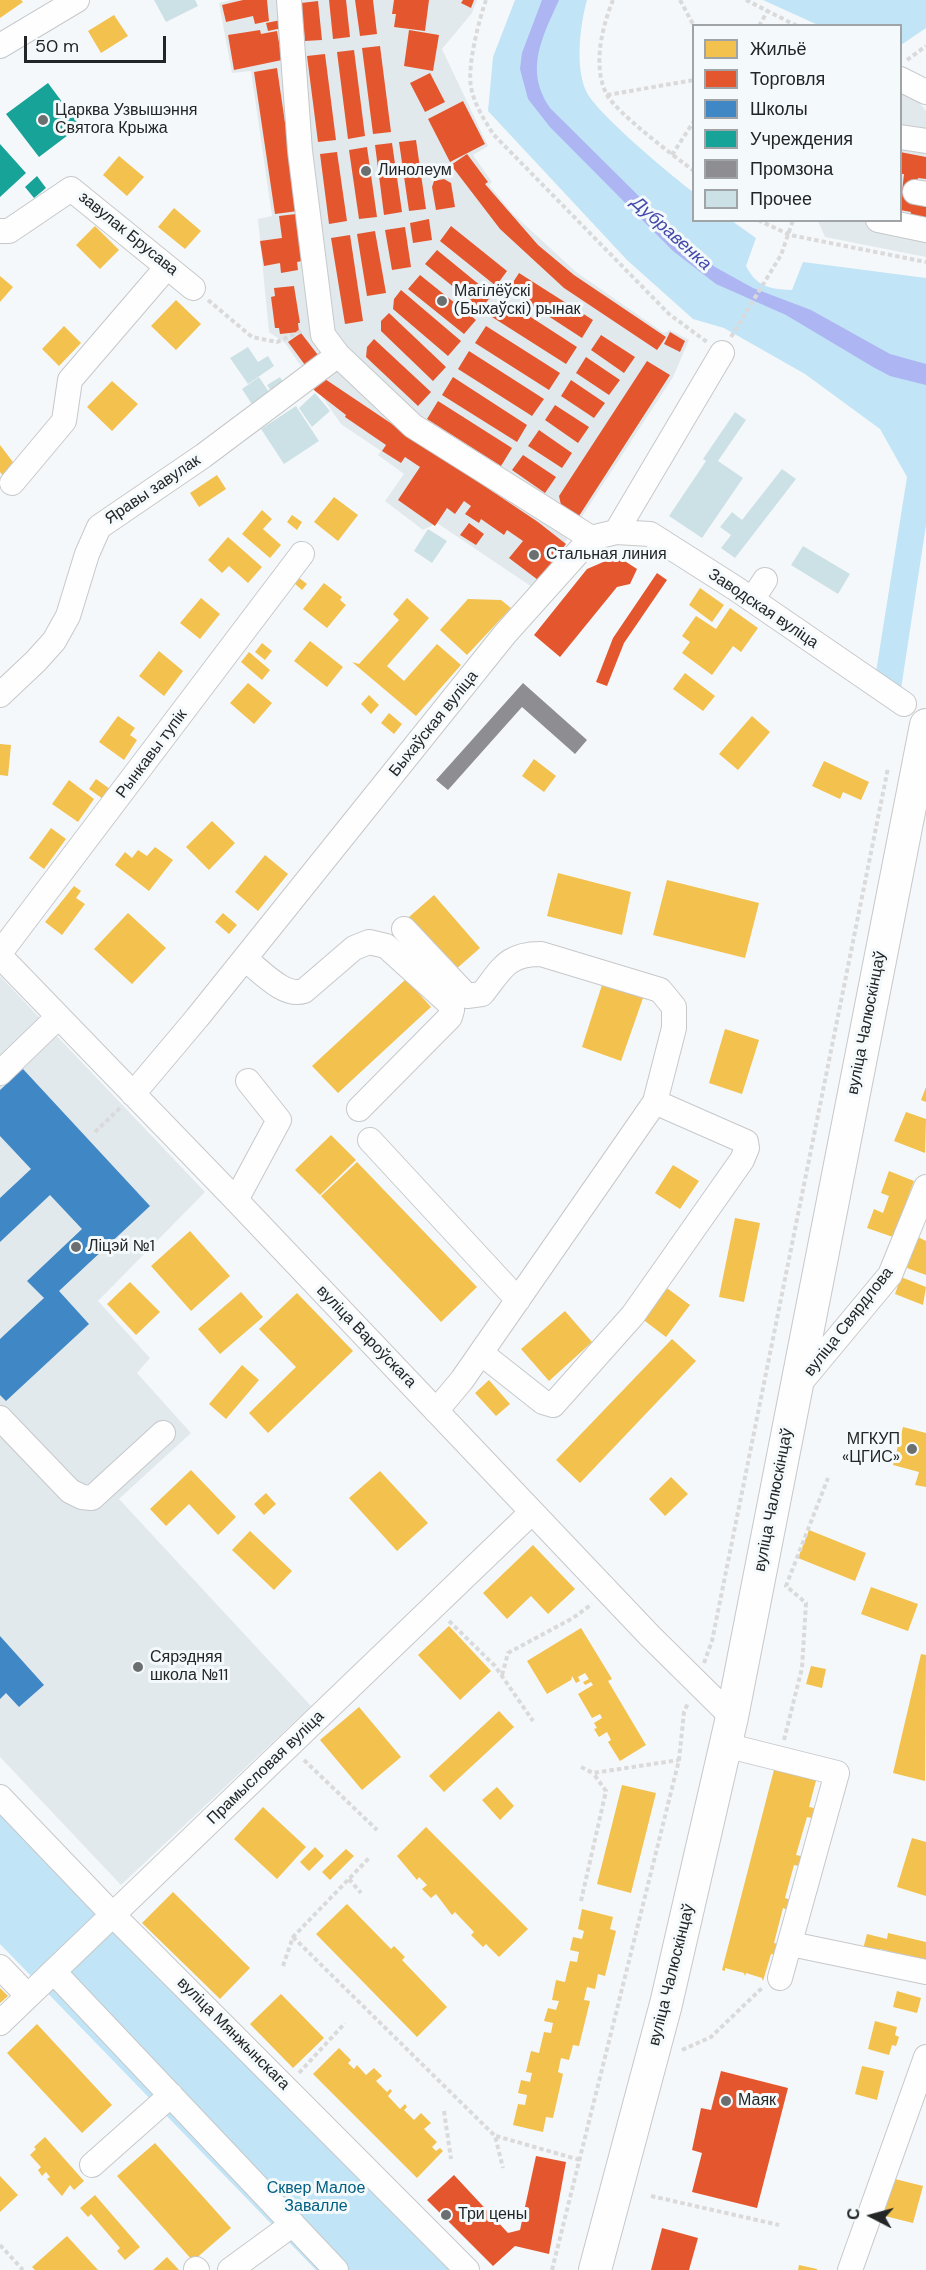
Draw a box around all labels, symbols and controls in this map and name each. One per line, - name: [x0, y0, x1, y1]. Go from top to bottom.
- scale bar: [27, 24, 170, 62]
- legend: [692, 24, 902, 222]
- text: 50 m: [35, 34, 79, 58]
- text: Жильё: [750, 37, 807, 61]
- text: Торговля: [750, 67, 825, 91]
- text: Школы: [750, 97, 808, 121]
- place label: Царква Узвышэння Святога Крыжа: [55, 101, 197, 139]
- marker: Царква Узвышэння Святога Крыжа: [36, 113, 50, 127]
- text: Учреждения: [750, 127, 853, 151]
- text: Промзона: [750, 157, 833, 181]
- place label: Линолеум: [378, 161, 452, 181]
- marker: Линолеум: [359, 164, 373, 178]
- text: Прочее: [750, 187, 812, 211]
- street label: завулак Брусава: [74, 188, 182, 280]
- water label: Дубравенка: [627, 193, 715, 275]
- place label: Магілёўскі (Быхаўскі) рынак: [454, 282, 581, 320]
- marker: Магілёўскі (Быхаўскі) рынак: [435, 294, 449, 308]
- street label: Яравы завулак: [102, 451, 204, 529]
- place label: Стальная линия: [546, 545, 667, 565]
- marker: Стальная линия: [527, 548, 541, 562]
- street label: Заводская вуліца: [704, 565, 822, 653]
- street label: Быхаўская вуліца: [385, 667, 483, 781]
- street label: Рынкавы тупік: [112, 706, 192, 802]
- street label: вуліца Чалюскінцаў: [844, 950, 890, 1096]
- place label: Ліцэй №1: [88, 1237, 155, 1257]
- marker: Ліцэй №1: [69, 1240, 83, 1254]
- street label: вуліца Свярдлова: [800, 1264, 898, 1380]
- street label: вуліца Вароўскага: [312, 1282, 420, 1392]
- street label: вуліца Чалюскінцаў: [751, 1427, 797, 1573]
- place label: МГКУП «ЦГИС»: [842, 1430, 900, 1468]
- marker: МГКУП «ЦГИС»: [905, 1442, 919, 1456]
- place label: Сярэдняя школа №11: [150, 1648, 228, 1686]
- marker: Сярэдняя школа №11: [131, 1660, 145, 1674]
- street label: Прамысловая вуліца: [204, 1707, 328, 1829]
- street label: вуліца Чалюскінцаў: [645, 1902, 699, 2048]
- street label: вуліца Мянжынскага: [173, 1974, 293, 2094]
- place label: Маяк: [738, 2091, 776, 2111]
- marker: Маяк: [719, 2094, 733, 2108]
- park label: Сквер Малое Завалле: [267, 2179, 365, 2217]
- north arrow: [842, 2186, 902, 2246]
- place label: Три цены: [458, 2205, 527, 2225]
- text: С: [843, 2207, 865, 2221]
- marker: Три цены: [439, 2208, 453, 2222]

